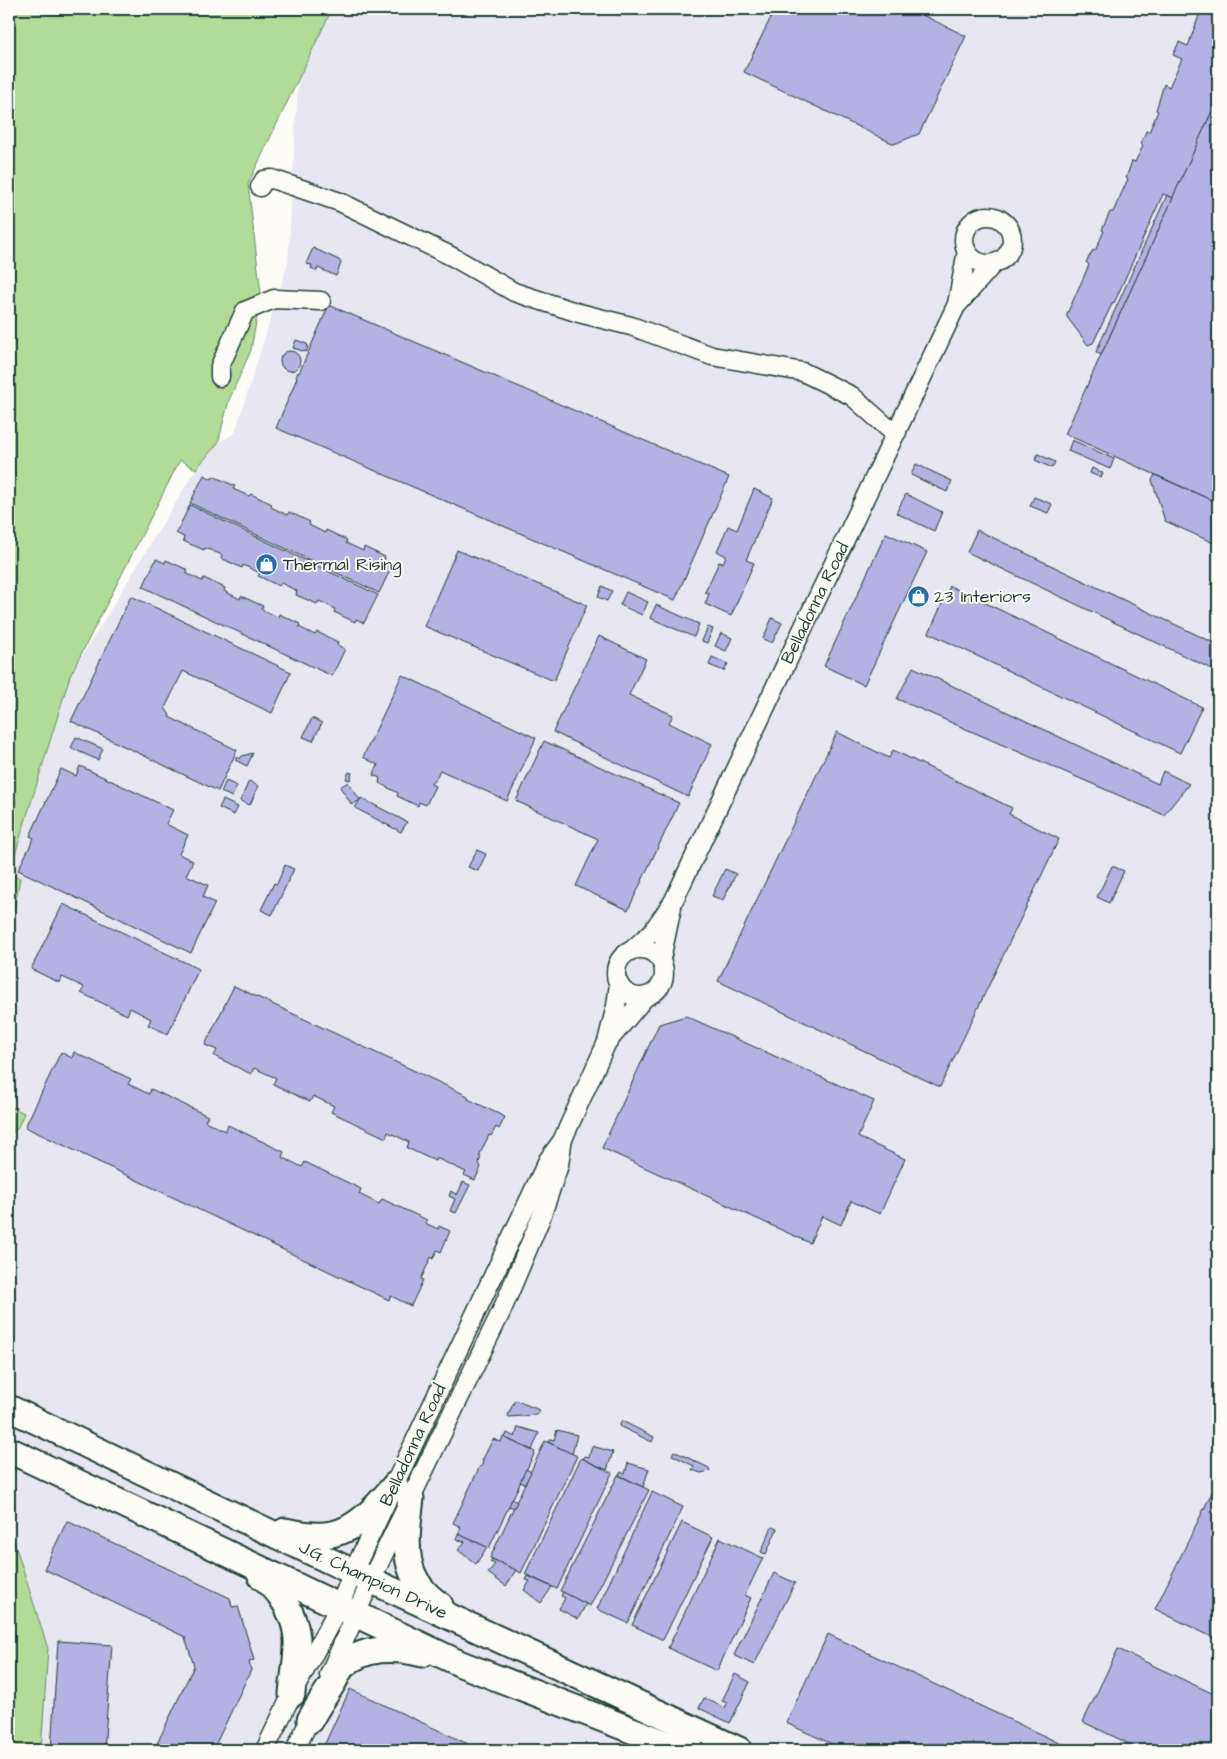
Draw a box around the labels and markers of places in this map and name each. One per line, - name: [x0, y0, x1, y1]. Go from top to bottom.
- shop icon: Thermal Rising: [255, 552, 279, 576]
- place label: Thermal Rising: [283, 552, 402, 578]
- shop icon: 23 Interiors: [906, 584, 930, 608]
- place label: 23 Interiors: [934, 584, 1031, 609]

